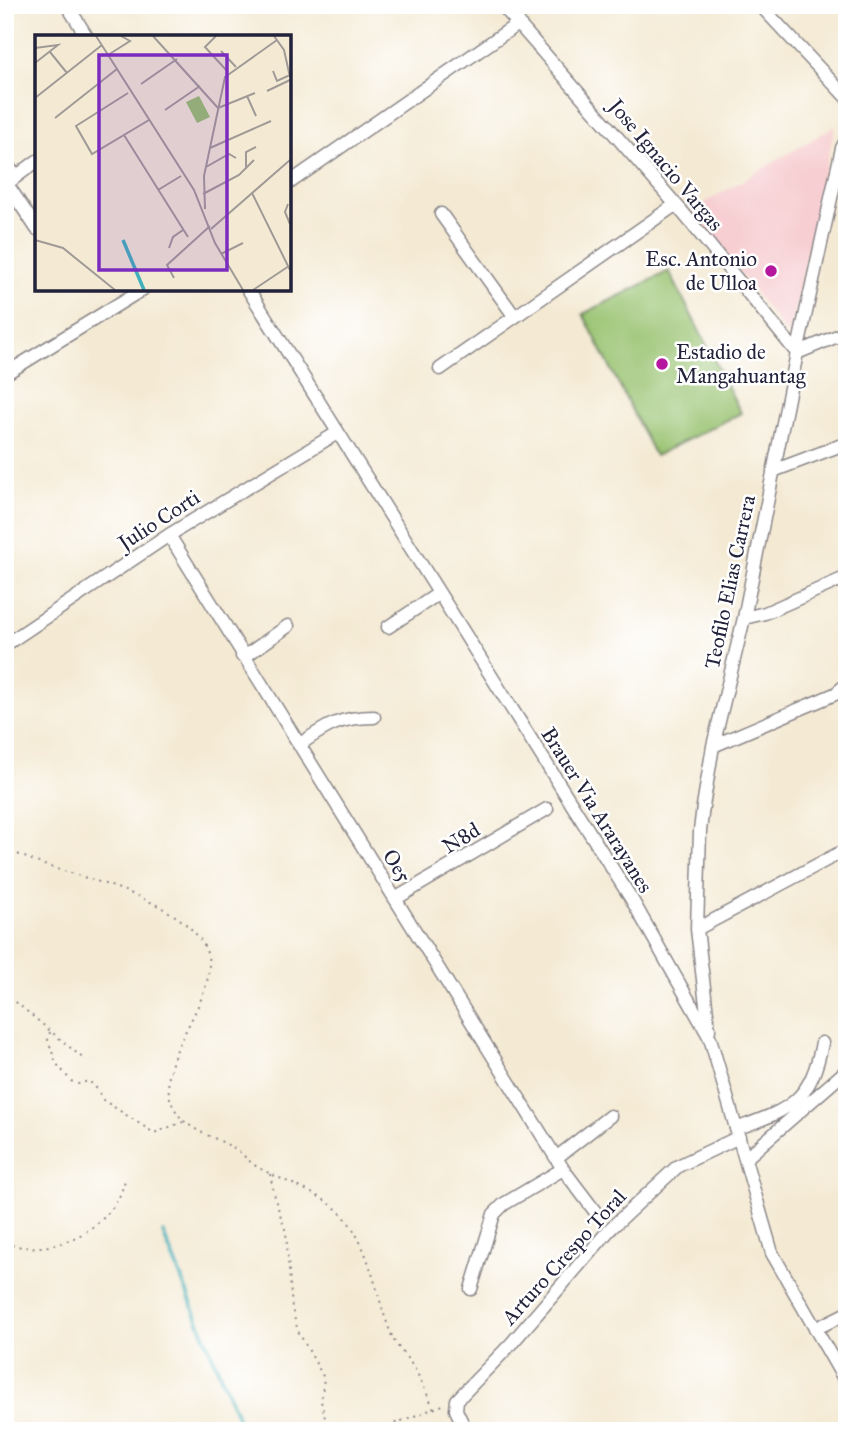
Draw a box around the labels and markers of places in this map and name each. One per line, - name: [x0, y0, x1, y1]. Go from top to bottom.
- place label: Esc. Antonio de Ulloa: [645, 246, 757, 296]
- marker: Esc. Antonio de Ulloa: [763, 263, 779, 279]
- place label: Estadio de Mangahuantag: [676, 339, 806, 389]
- marker: Estadio de Mangahuantag: [654, 356, 670, 372]

